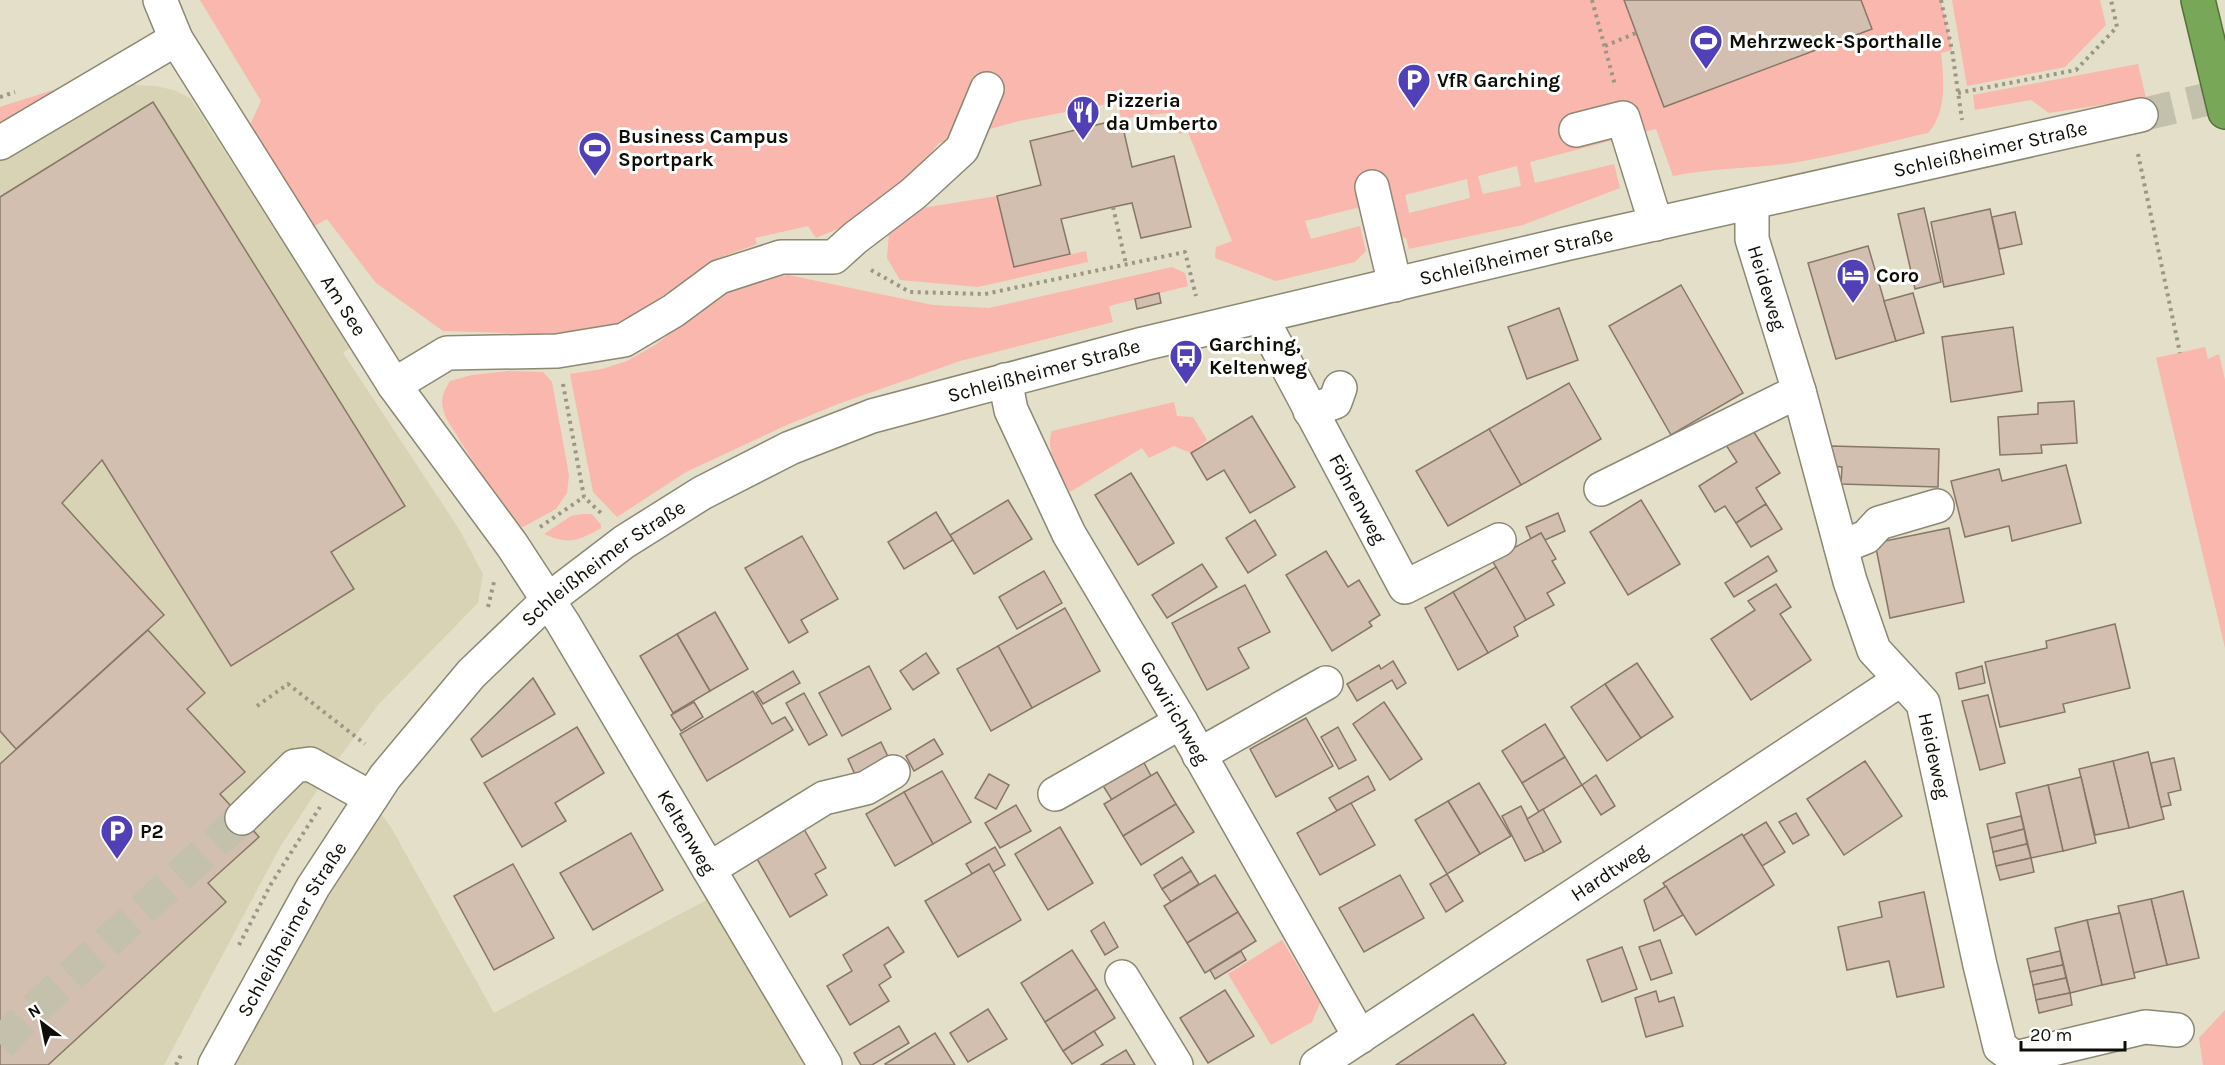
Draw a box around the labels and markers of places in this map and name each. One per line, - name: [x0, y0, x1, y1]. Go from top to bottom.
- sports icon: Mehrzweck-Sporthalle: [1688, 23, 1724, 70]
- place label: Mehrzweck-Sporthalle: [1729, 30, 1942, 53]
- parking icon: VfR Garching: [1396, 62, 1432, 109]
- place label: VfR Garching: [1437, 69, 1561, 92]
- place label: Pizzeria da Umberto: [1106, 89, 1218, 135]
- restaurant icon: Pizzeria da Umberto: [1065, 94, 1101, 141]
- place label: Business Campus Sportpark: [618, 125, 788, 171]
- sports icon: Business Campus Sportpark: [577, 130, 613, 177]
- hotel icon: Coro: [1835, 257, 1871, 304]
- place label: Coro: [1876, 264, 1919, 287]
- place label: Garching, Keltenweg: [1209, 333, 1307, 379]
- bus stop icon: Garching, Keltenweg: [1168, 338, 1204, 385]
- parking icon: P2: [99, 813, 135, 860]
- place label: P2: [140, 820, 164, 843]

